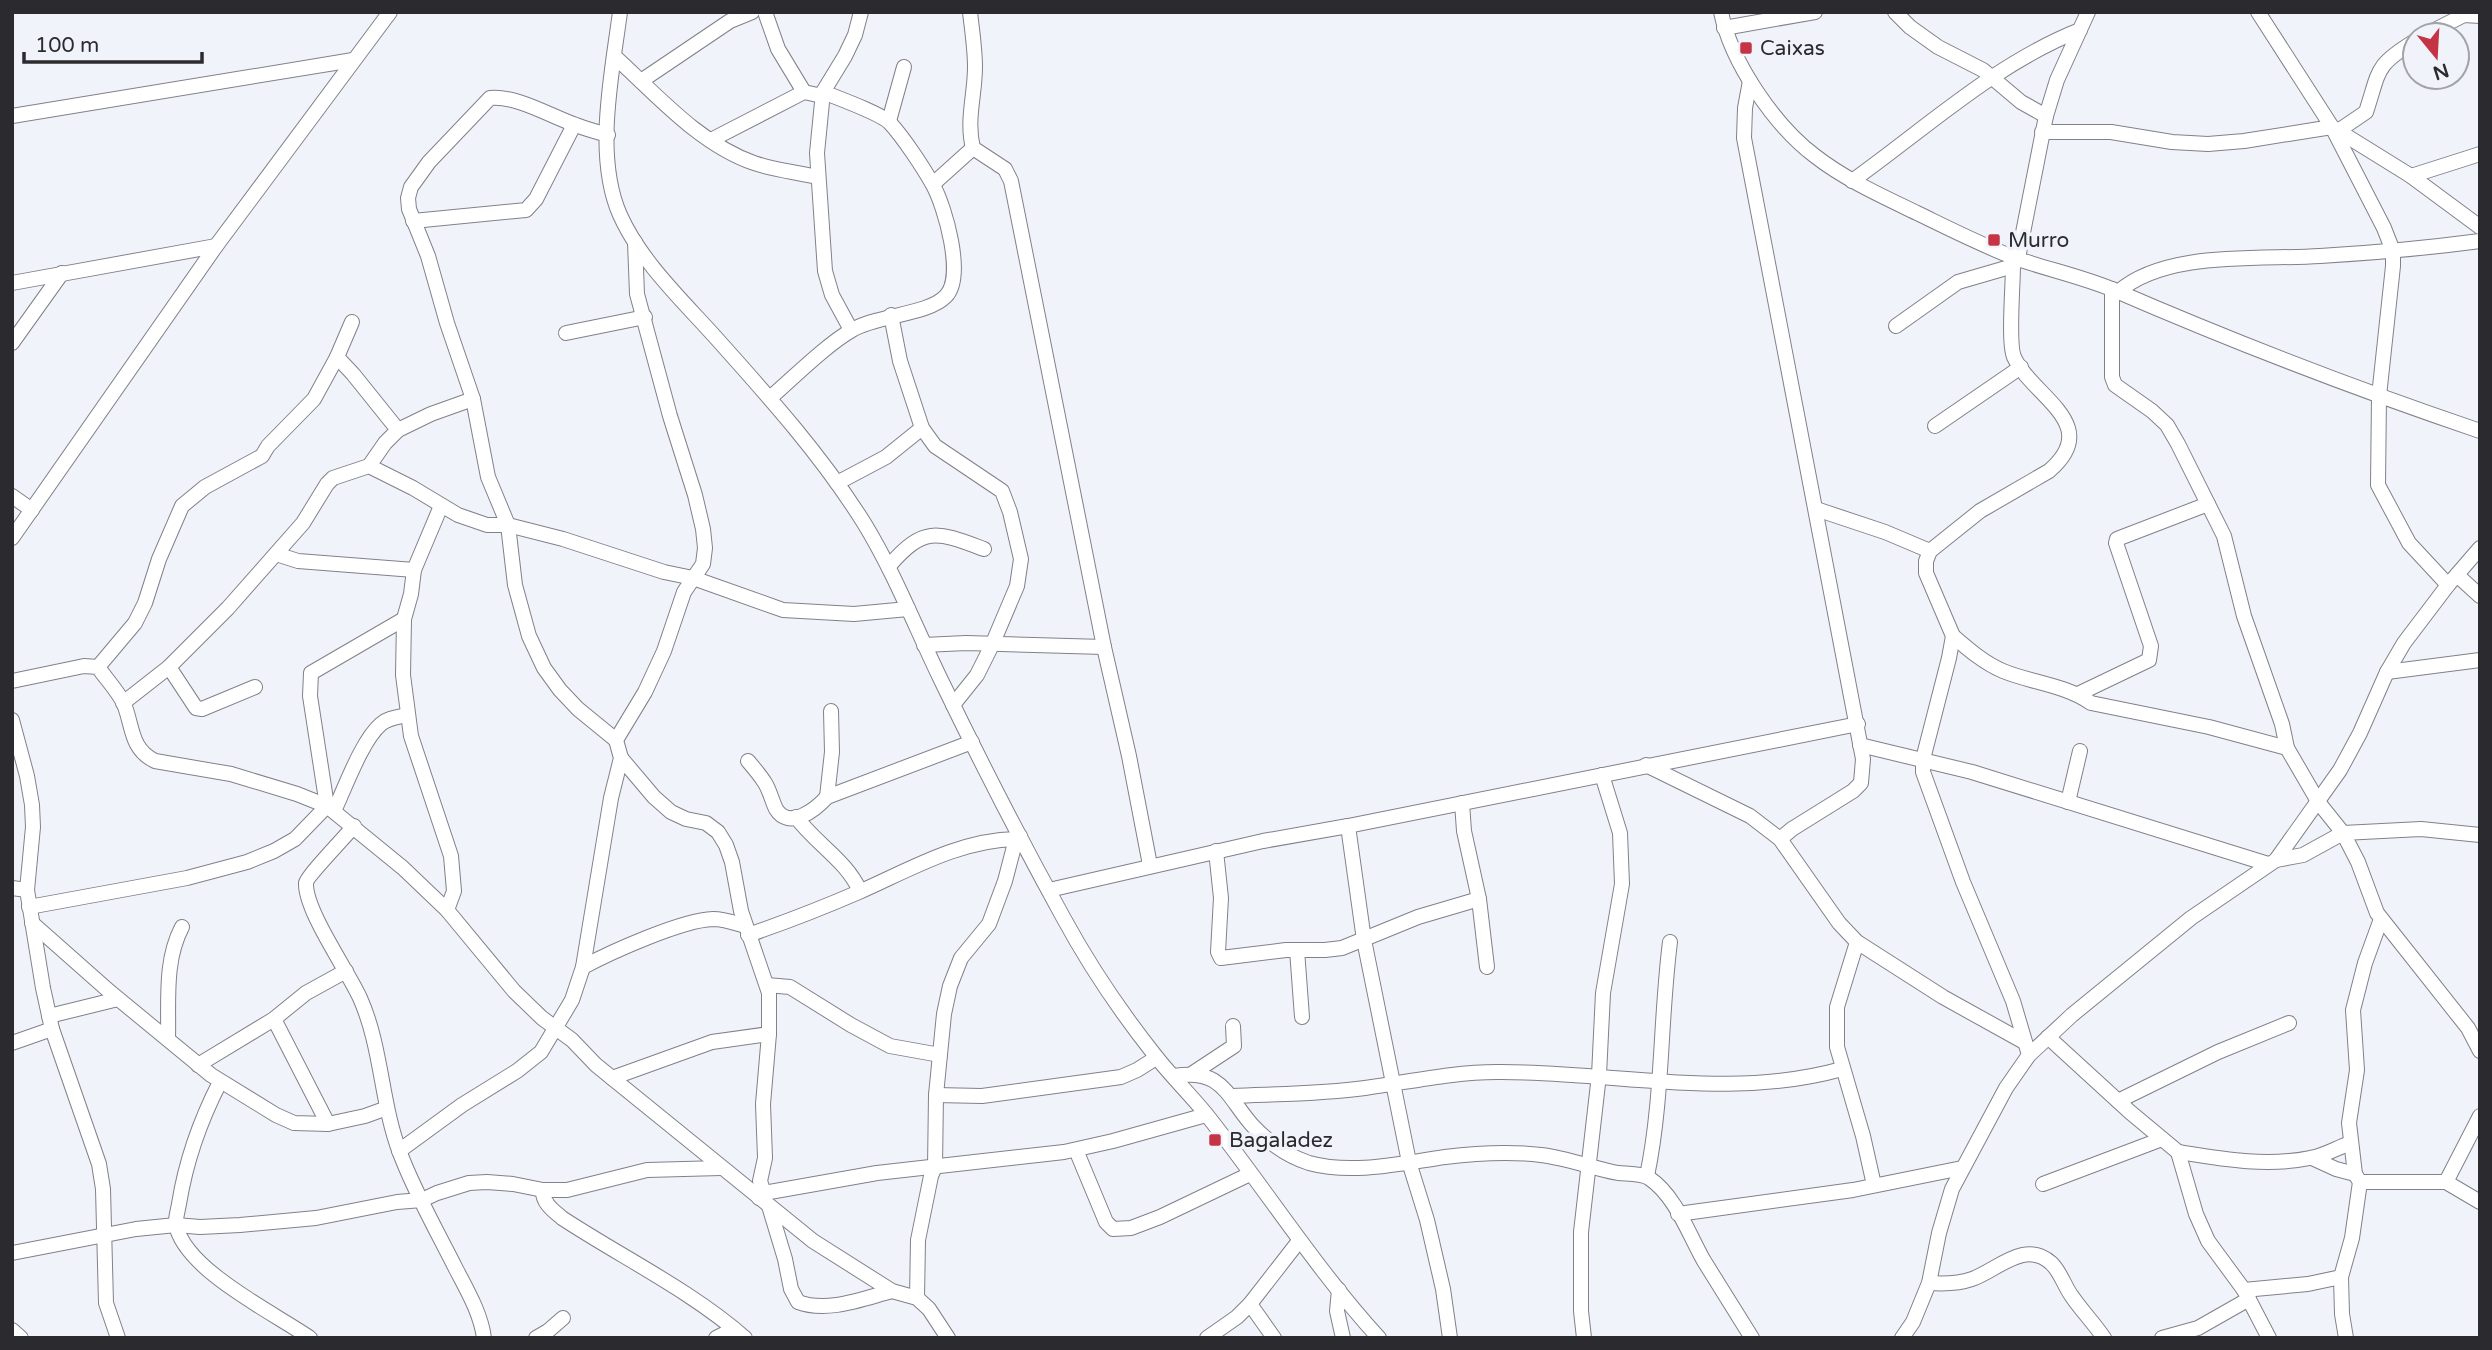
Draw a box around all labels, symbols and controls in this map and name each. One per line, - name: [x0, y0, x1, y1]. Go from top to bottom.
- scale bar: [24, 21, 203, 65]
- north arrow: [2401, 21, 2471, 91]
- text: 100 m: [35, 33, 99, 58]
- place label: Caixas: [1760, 36, 1825, 61]
- marker: Caixas: [1738, 40, 1754, 56]
- text: N: [2430, 58, 2452, 84]
- place label: Murro: [2008, 228, 2069, 253]
- marker: Murro: [1986, 232, 2002, 248]
- place label: Bagaladez: [1229, 1128, 1333, 1153]
- marker: Bagaladez: [1207, 1132, 1223, 1148]

